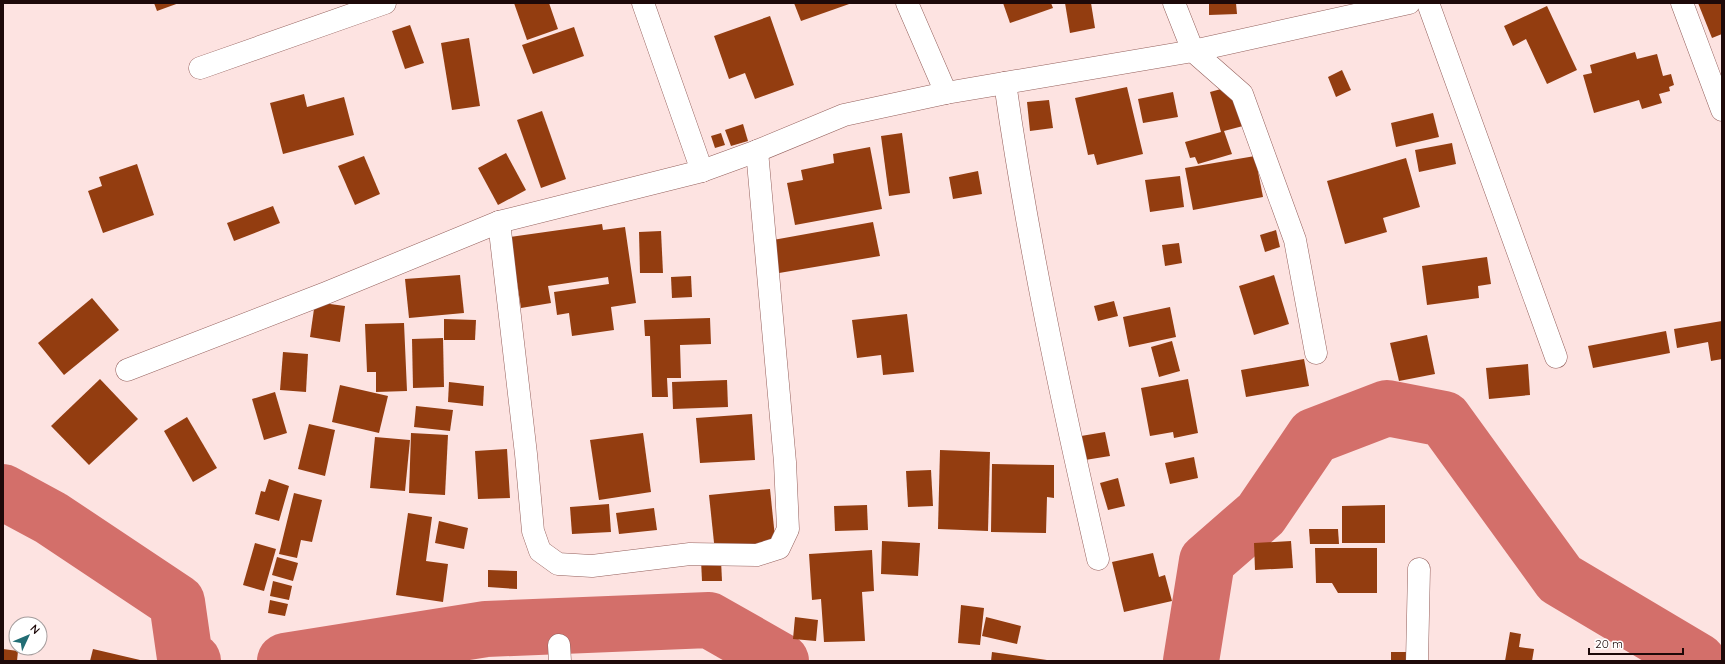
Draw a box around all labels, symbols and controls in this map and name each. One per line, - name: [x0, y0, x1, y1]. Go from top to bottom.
- north arrow: [8, 616, 48, 656]
- text: N: [27, 621, 43, 637]
- scale bar: [1589, 630, 1683, 656]
- text: 20 m: [1595, 636, 1623, 651]

